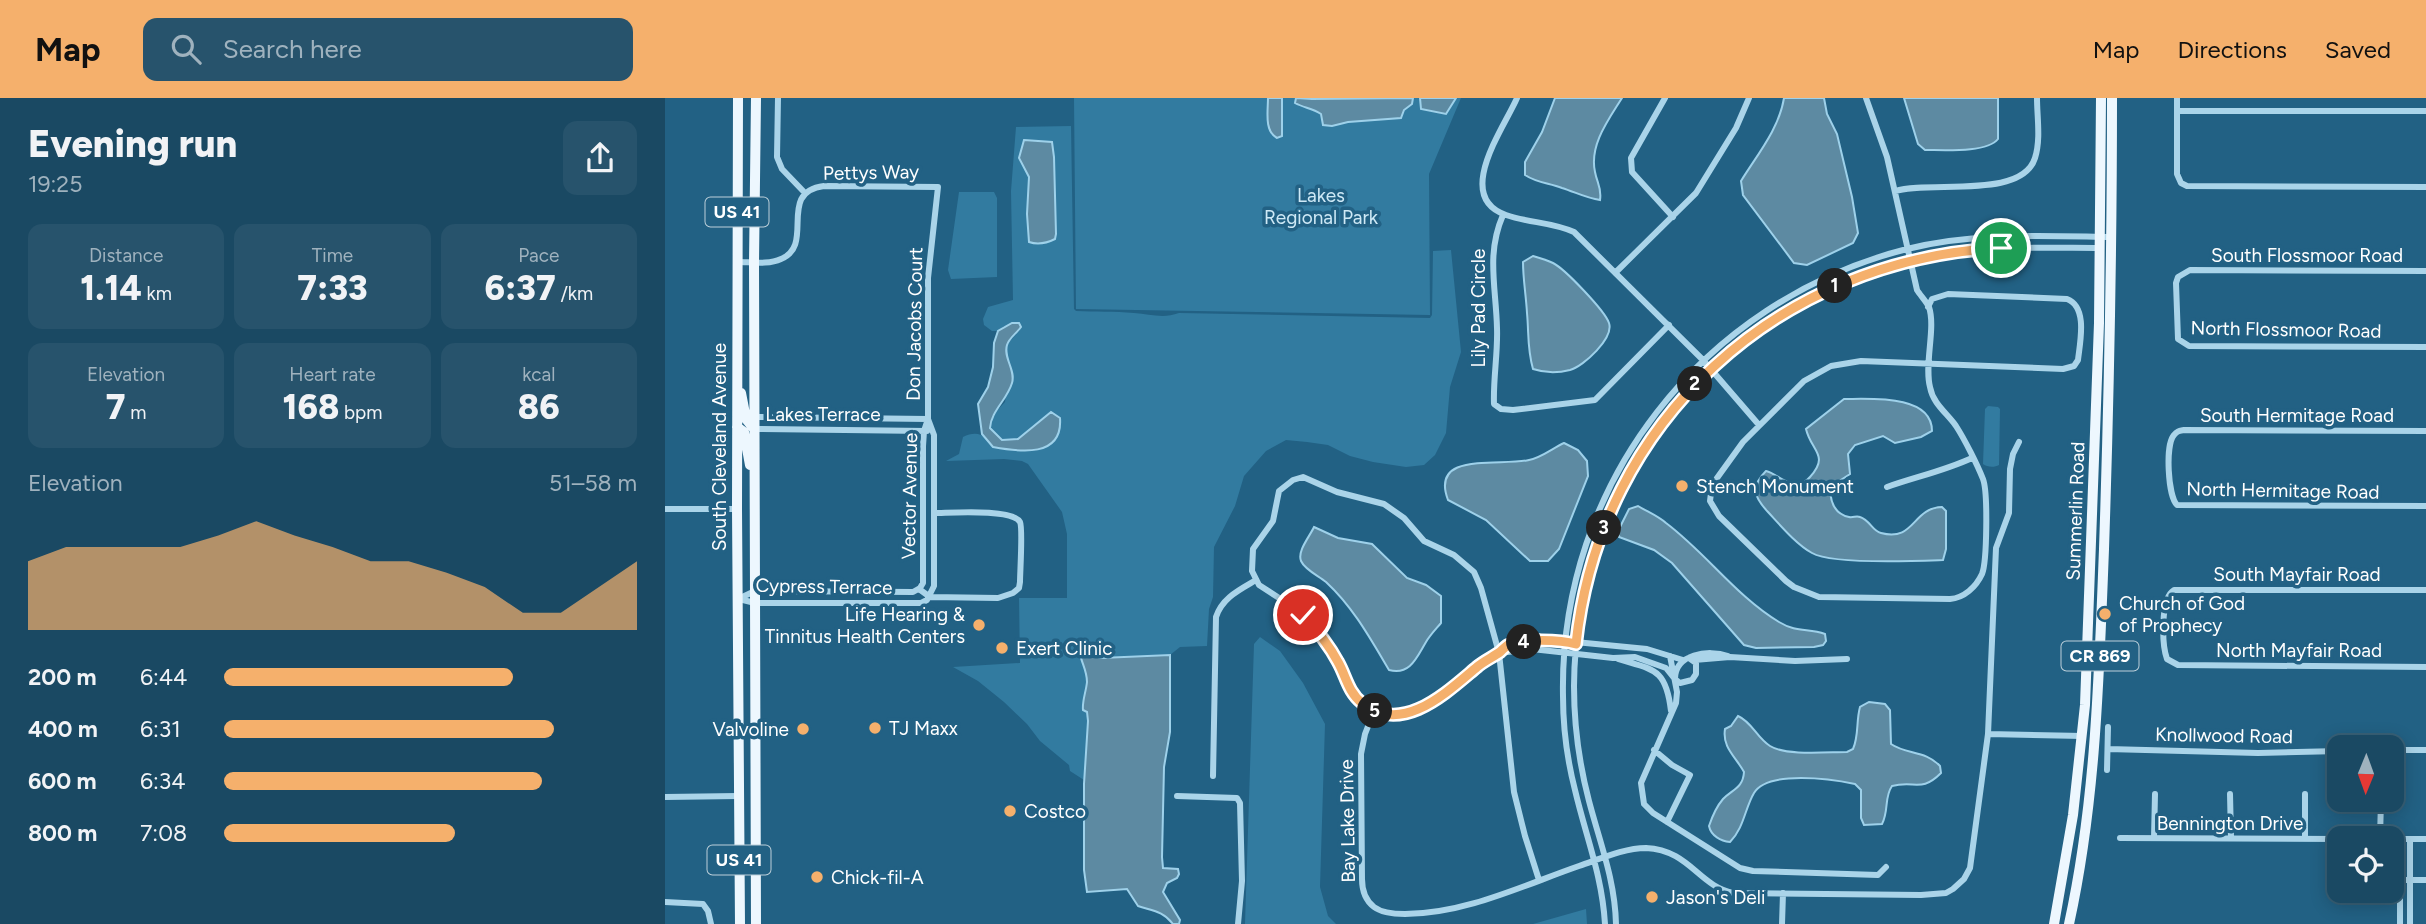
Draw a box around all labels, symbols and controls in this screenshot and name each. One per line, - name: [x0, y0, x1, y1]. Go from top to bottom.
- search box: [143, 18, 633, 81]
- text: Map: [35, 30, 101, 69]
- icon: search: [167, 30, 205, 68]
- text: Search here: [223, 33, 362, 65]
- text: Map: [2093, 35, 2139, 64]
- text: Directions: [2177, 35, 2287, 64]
- text: Saved: [2325, 35, 2391, 64]
- text: Evening run: [28, 121, 237, 167]
- button: share: [563, 121, 637, 195]
- street label: Pettys Way: [823, 160, 919, 185]
- text: 19:25: [28, 170, 82, 198]
- park label: Lakes Regional Park: [1264, 184, 1379, 229]
- road number: US 41: [706, 198, 769, 226]
- pin: [1971, 218, 2031, 278]
- icon: arrive: [1982, 229, 2020, 267]
- text: Distance: [89, 244, 163, 267]
- text: Time: [312, 244, 353, 267]
- text: Pace: [518, 244, 559, 267]
- street label: South Flossmoor Road: [2211, 244, 2403, 267]
- street label: Don Jacobs Court: [902, 247, 927, 401]
- street label: Lily Pad Circle: [1467, 249, 1490, 367]
- text: 1.14: [80, 267, 142, 309]
- text: 7:33: [297, 267, 368, 309]
- text: 6:37: [484, 267, 556, 309]
- pin: 1: [1817, 268, 1853, 304]
- text: 1: [1830, 274, 1839, 297]
- text: km: [142, 282, 172, 305]
- text: /km: [556, 282, 593, 305]
- street label: North Flossmoor Road: [2190, 316, 2382, 343]
- street label: South Cleveland Avenue: [708, 343, 731, 551]
- text: Elevation: [87, 363, 165, 386]
- text: Heart rate: [289, 363, 376, 386]
- text: kcal: [522, 363, 555, 386]
- pin: 2: [1677, 366, 1713, 402]
- text: 2: [1689, 372, 1700, 395]
- text: 7: [106, 386, 126, 428]
- text: 168: [282, 386, 339, 428]
- text: 86: [518, 386, 560, 428]
- text: m: [126, 401, 146, 424]
- text: bpm: [339, 401, 383, 424]
- street label: Lakes Terrace: [765, 403, 881, 426]
- street label: South Hermitage Road: [2200, 404, 2394, 427]
- street label: Vector Avenue: [897, 433, 922, 559]
- street label: Summerlin Road: [2062, 441, 2089, 581]
- text: Elevation: [28, 469, 123, 497]
- text: 51–58 m: [549, 469, 637, 497]
- place label: Stench Monument: [1696, 475, 1854, 498]
- street label: North Hermitage Road: [2186, 477, 2380, 504]
- marker: Stench Monument: [1674, 478, 1690, 494]
- pin: 3: [1587, 510, 1621, 546]
- text: 3: [1598, 516, 1609, 539]
- street label: South Mayfair Road: [2213, 563, 2381, 586]
- street label: Cypress Terrace: [755, 574, 893, 599]
- pin: [1273, 585, 1333, 645]
- place label: Church of God of Prophecy: [2119, 592, 2245, 637]
- icon: check: [1284, 596, 1322, 634]
- place label: Life Hearing & Tinnitus Health Centers: [765, 603, 966, 648]
- marker: Church of God of Prophecy: [2097, 606, 2113, 622]
- marker: Life Hearing & Tinnitus Health Centers: [971, 617, 987, 633]
- pin: 4: [1507, 624, 1541, 660]
- text: 4: [1517, 630, 1530, 653]
- place label: Exert Clinic: [1016, 637, 1112, 660]
- street label: North Mayfair Road: [2216, 639, 2382, 662]
- marker: Exert Clinic: [994, 640, 1010, 656]
- road number: CR 869: [2061, 642, 2139, 670]
- text: 200 m: [28, 663, 97, 691]
- text: 6:44: [140, 663, 187, 691]
- pin: 5: [1357, 694, 1393, 728]
- text: 5: [1369, 699, 1380, 722]
- text: 400 m: [28, 715, 98, 743]
- text: 6:31: [140, 715, 181, 743]
- place label: TJ Maxx: [889, 717, 958, 740]
- place label: Valvoline: [712, 718, 789, 741]
- marker: TJ Maxx: [867, 720, 883, 736]
- marker: Valvoline: [795, 721, 811, 737]
- street label: Knollwood Road: [2155, 723, 2293, 748]
- north arrow: [2327, 735, 2405, 812]
- map controls: [2327, 735, 2404, 903]
- street label: Bay Lake Drive: [1335, 759, 1360, 883]
- text: 600 m: [28, 767, 97, 795]
- text: 6:34: [140, 767, 186, 795]
- place label: Costco: [1024, 800, 1086, 823]
- marker: Costco: [1002, 803, 1018, 819]
- street label: Bennington Drive: [2157, 812, 2303, 835]
- text: 800 m: [28, 819, 97, 847]
- text: 7:08: [140, 819, 187, 847]
- button: locate: [2327, 826, 2404, 903]
- road number: US 41: [707, 846, 771, 874]
- place label: Chick-fil-A: [831, 866, 924, 889]
- marker: Chick-fil-A: [809, 869, 825, 885]
- place label: Jason's Deli: [1666, 886, 1765, 909]
- marker: Jason's Deli: [1644, 889, 1660, 905]

